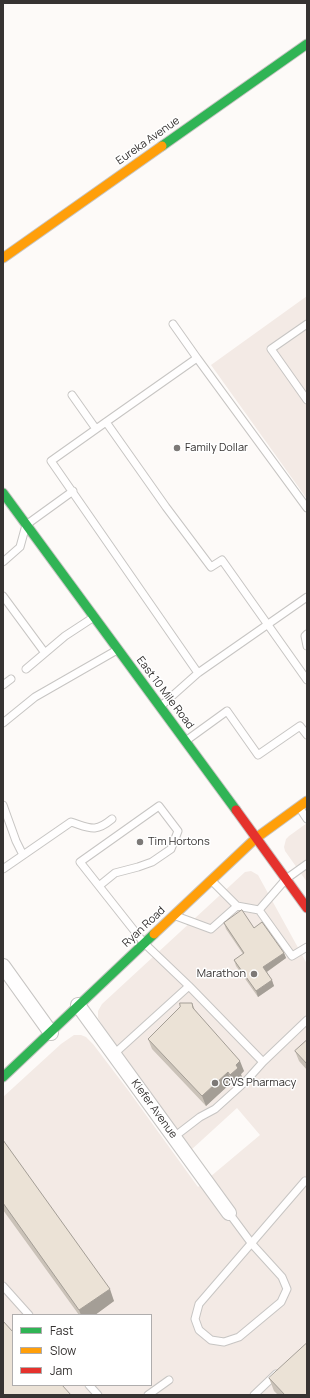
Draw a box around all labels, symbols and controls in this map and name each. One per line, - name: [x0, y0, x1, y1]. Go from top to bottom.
- street label: Eureka Avenue: [114, 114, 182, 168]
- place label: Family Dollar: [185, 441, 248, 455]
- marker: Family Dollar: [172, 443, 182, 453]
- street label: East 10 Mile Road: [134, 654, 196, 732]
- place label: Tim Hortons: [148, 835, 210, 849]
- marker: Tim Hortons: [135, 837, 145, 847]
- street label: Ryan Road: [120, 904, 168, 950]
- place label: Marathon: [197, 967, 246, 981]
- marker: Marathon: [249, 969, 259, 979]
- place label: CVS Pharmacy: [223, 1076, 296, 1090]
- street label: Kiefer Avenue: [128, 1077, 180, 1141]
- marker: CVS Pharmacy: [210, 1078, 220, 1088]
- legend: [12, 1314, 152, 1386]
- text: Fast: [50, 1322, 74, 1339]
- text: Slow: [50, 1342, 76, 1359]
- text: Jam: [50, 1362, 72, 1379]

